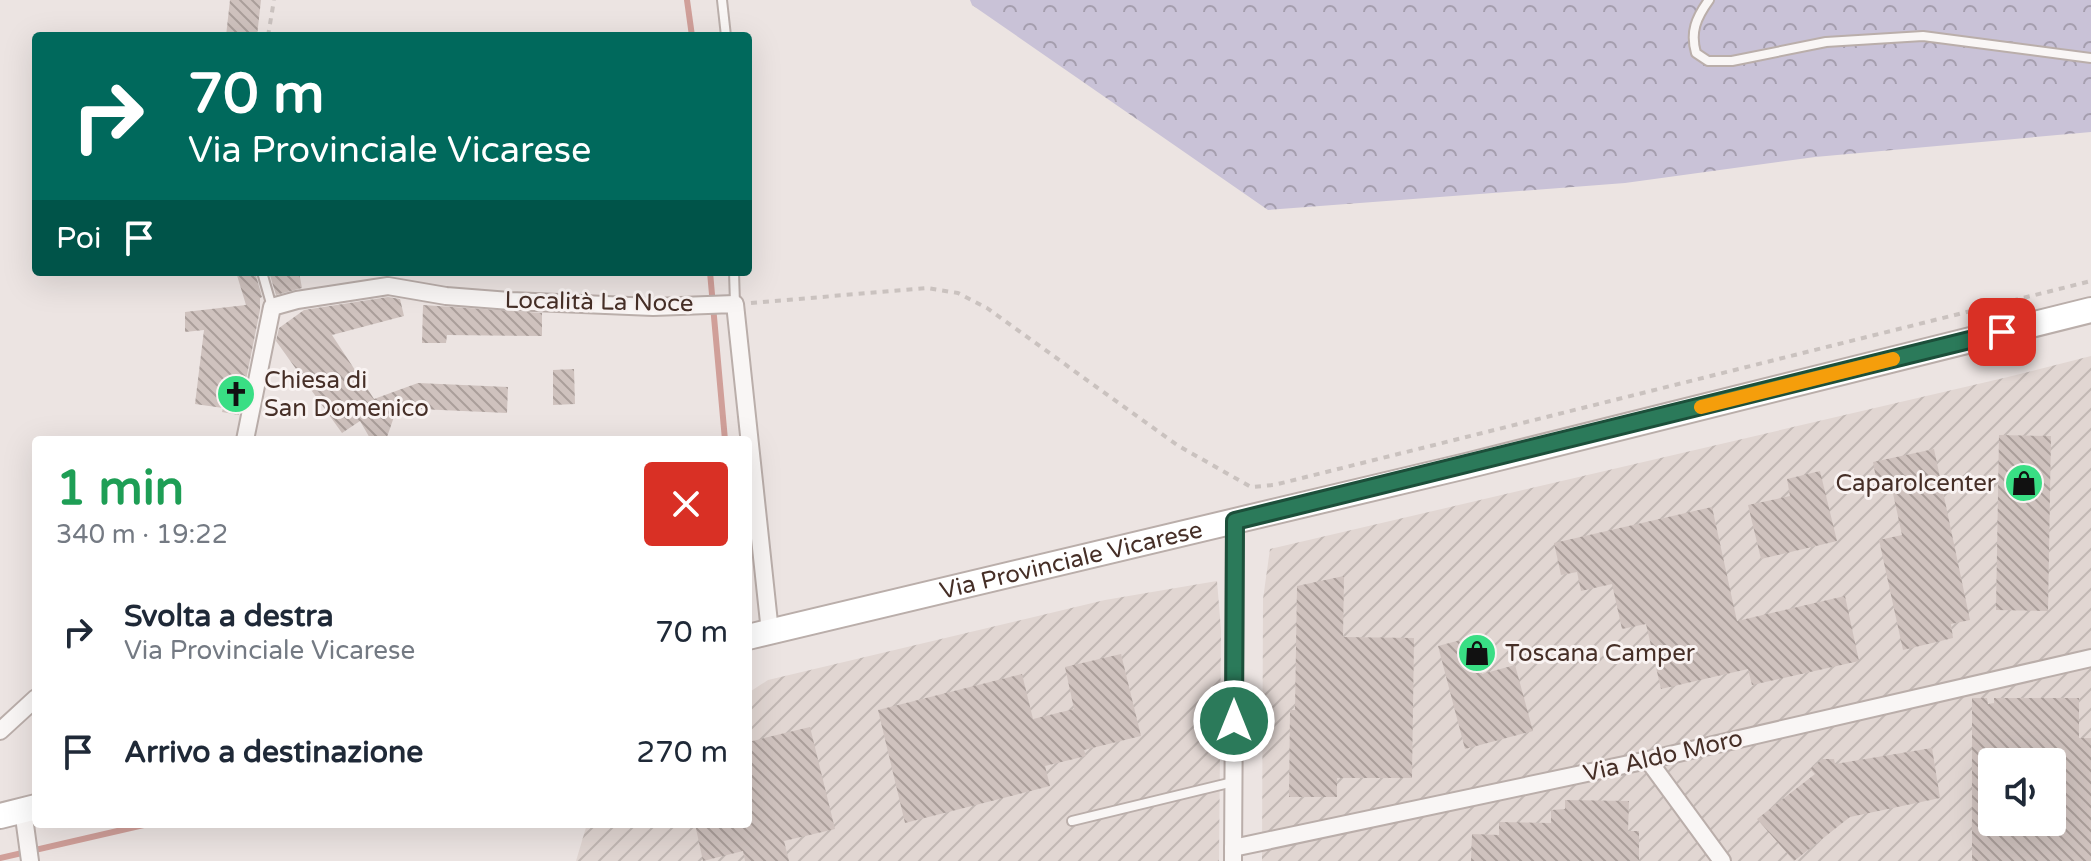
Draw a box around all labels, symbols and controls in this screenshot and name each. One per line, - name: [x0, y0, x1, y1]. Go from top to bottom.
- text: 70 m: [188, 61, 324, 128]
- icon: right: [56, 64, 160, 168]
- text: Via Provinciale Vicarese: [188, 129, 591, 172]
- icon: arrive: [117, 216, 161, 260]
- text: Poi: [56, 220, 101, 257]
- street label: Località La Noce: [504, 286, 694, 318]
- pin: [1968, 298, 2036, 366]
- icon: arrive: [1980, 310, 2024, 354]
- place label: Chiesa di San Domenico: [264, 366, 429, 423]
- church icon: Chiesa di San Domenico: [215, 373, 257, 415]
- text: 1 min: [56, 460, 184, 518]
- button: close: [644, 462, 728, 546]
- shop icon: Caparolcenter: [2003, 462, 2045, 504]
- place label: Caparolcenter: [1835, 469, 1997, 498]
- street label: Via Provinciale Vicarese: [937, 515, 1205, 605]
- text: 340 m · 19:22: [56, 519, 228, 550]
- text: Svolta a destra: [124, 598, 334, 635]
- icon: right: [56, 610, 100, 654]
- text: 70 m: [655, 614, 728, 651]
- shop icon: Toscana Camper: [1456, 632, 1498, 674]
- text: Via Provinciale Vicarese: [124, 635, 415, 666]
- place label: Toscana Camper: [1505, 639, 1696, 668]
- position arrow: [1192, 679, 1276, 763]
- street label: Via Aldo Moro: [1580, 724, 1746, 788]
- icon: arrive: [56, 730, 100, 774]
- text: Arrivo a destinazione: [124, 734, 423, 771]
- text: 270 m: [636, 734, 728, 771]
- map controls: [1978, 748, 2066, 836]
- button: sound: [1978, 748, 2066, 836]

